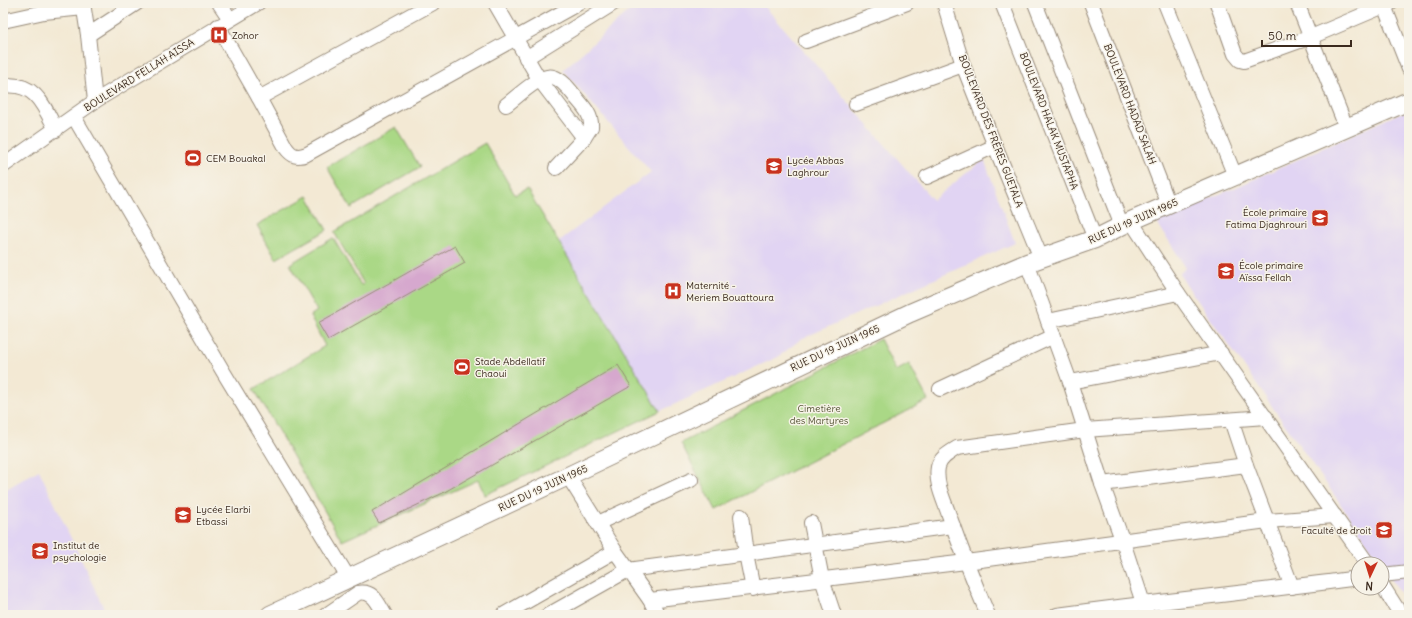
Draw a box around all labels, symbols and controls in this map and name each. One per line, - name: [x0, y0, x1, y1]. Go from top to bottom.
- scale bar: [1262, 22, 1351, 48]
- hospital icon: Zohor: [209, 25, 229, 45]
- text: 50 m: [1268, 28, 1297, 43]
- place label: Zohor: [232, 29, 259, 42]
- street label: BOULEVARD FELLAH AISSA: [82, 35, 197, 114]
- street label: BOULEVARD HADAD SALAH: [1101, 42, 1159, 166]
- street label: BOULEVARD HALAK MUSTAPHA: [1017, 51, 1081, 192]
- street label: BOULEVARD DES FRÈRES GUETALA: [956, 53, 1026, 210]
- sports icon: CEM Bouakal: [183, 148, 203, 168]
- place label: CEM Bouakal: [206, 152, 266, 165]
- place label: Lycée Abbas Laghrour: [787, 154, 844, 179]
- school or university icon: Lycée Abbas Laghrour: [764, 156, 784, 176]
- street label: RUE DU 19 JUIN 1965: [1086, 195, 1180, 247]
- place label: École primaire Fatima Djaghrouri: [1226, 206, 1307, 231]
- school or university icon: École primaire Fatima Djaghrouri: [1310, 208, 1330, 228]
- place label: École primaire Aïssa Fellah: [1239, 259, 1303, 284]
- school or university icon: École primaire Aïssa Fellah: [1216, 261, 1236, 281]
- place label: Maternité - Meriem Bouattoura: [686, 279, 774, 304]
- hospital icon: Maternité - Meriem Bouattoura: [663, 281, 683, 301]
- street label: RUE DU 19 JUIN 1965: [788, 322, 882, 374]
- place label: Stade Abdellatif Chaoui: [475, 355, 546, 380]
- sports icon: Stade Abdellatif Chaoui: [452, 357, 472, 377]
- park label: Cimetière des Martyres: [790, 402, 849, 427]
- street label: RUE DU 19 JUIN 1965: [496, 462, 590, 514]
- place label: Lycée Elarbi Etbassi: [196, 503, 251, 528]
- school or university icon: Lycée Elarbi Etbassi: [173, 505, 193, 525]
- school or university icon: Faculté de droit: [1374, 520, 1394, 540]
- place label: Faculté de droit: [1301, 524, 1372, 537]
- place label: Institut de psychologie: [53, 539, 106, 564]
- school or university icon: Institut de psychologie: [30, 541, 50, 561]
- north arrow: [1350, 556, 1390, 596]
- text: N: [1365, 579, 1374, 593]

